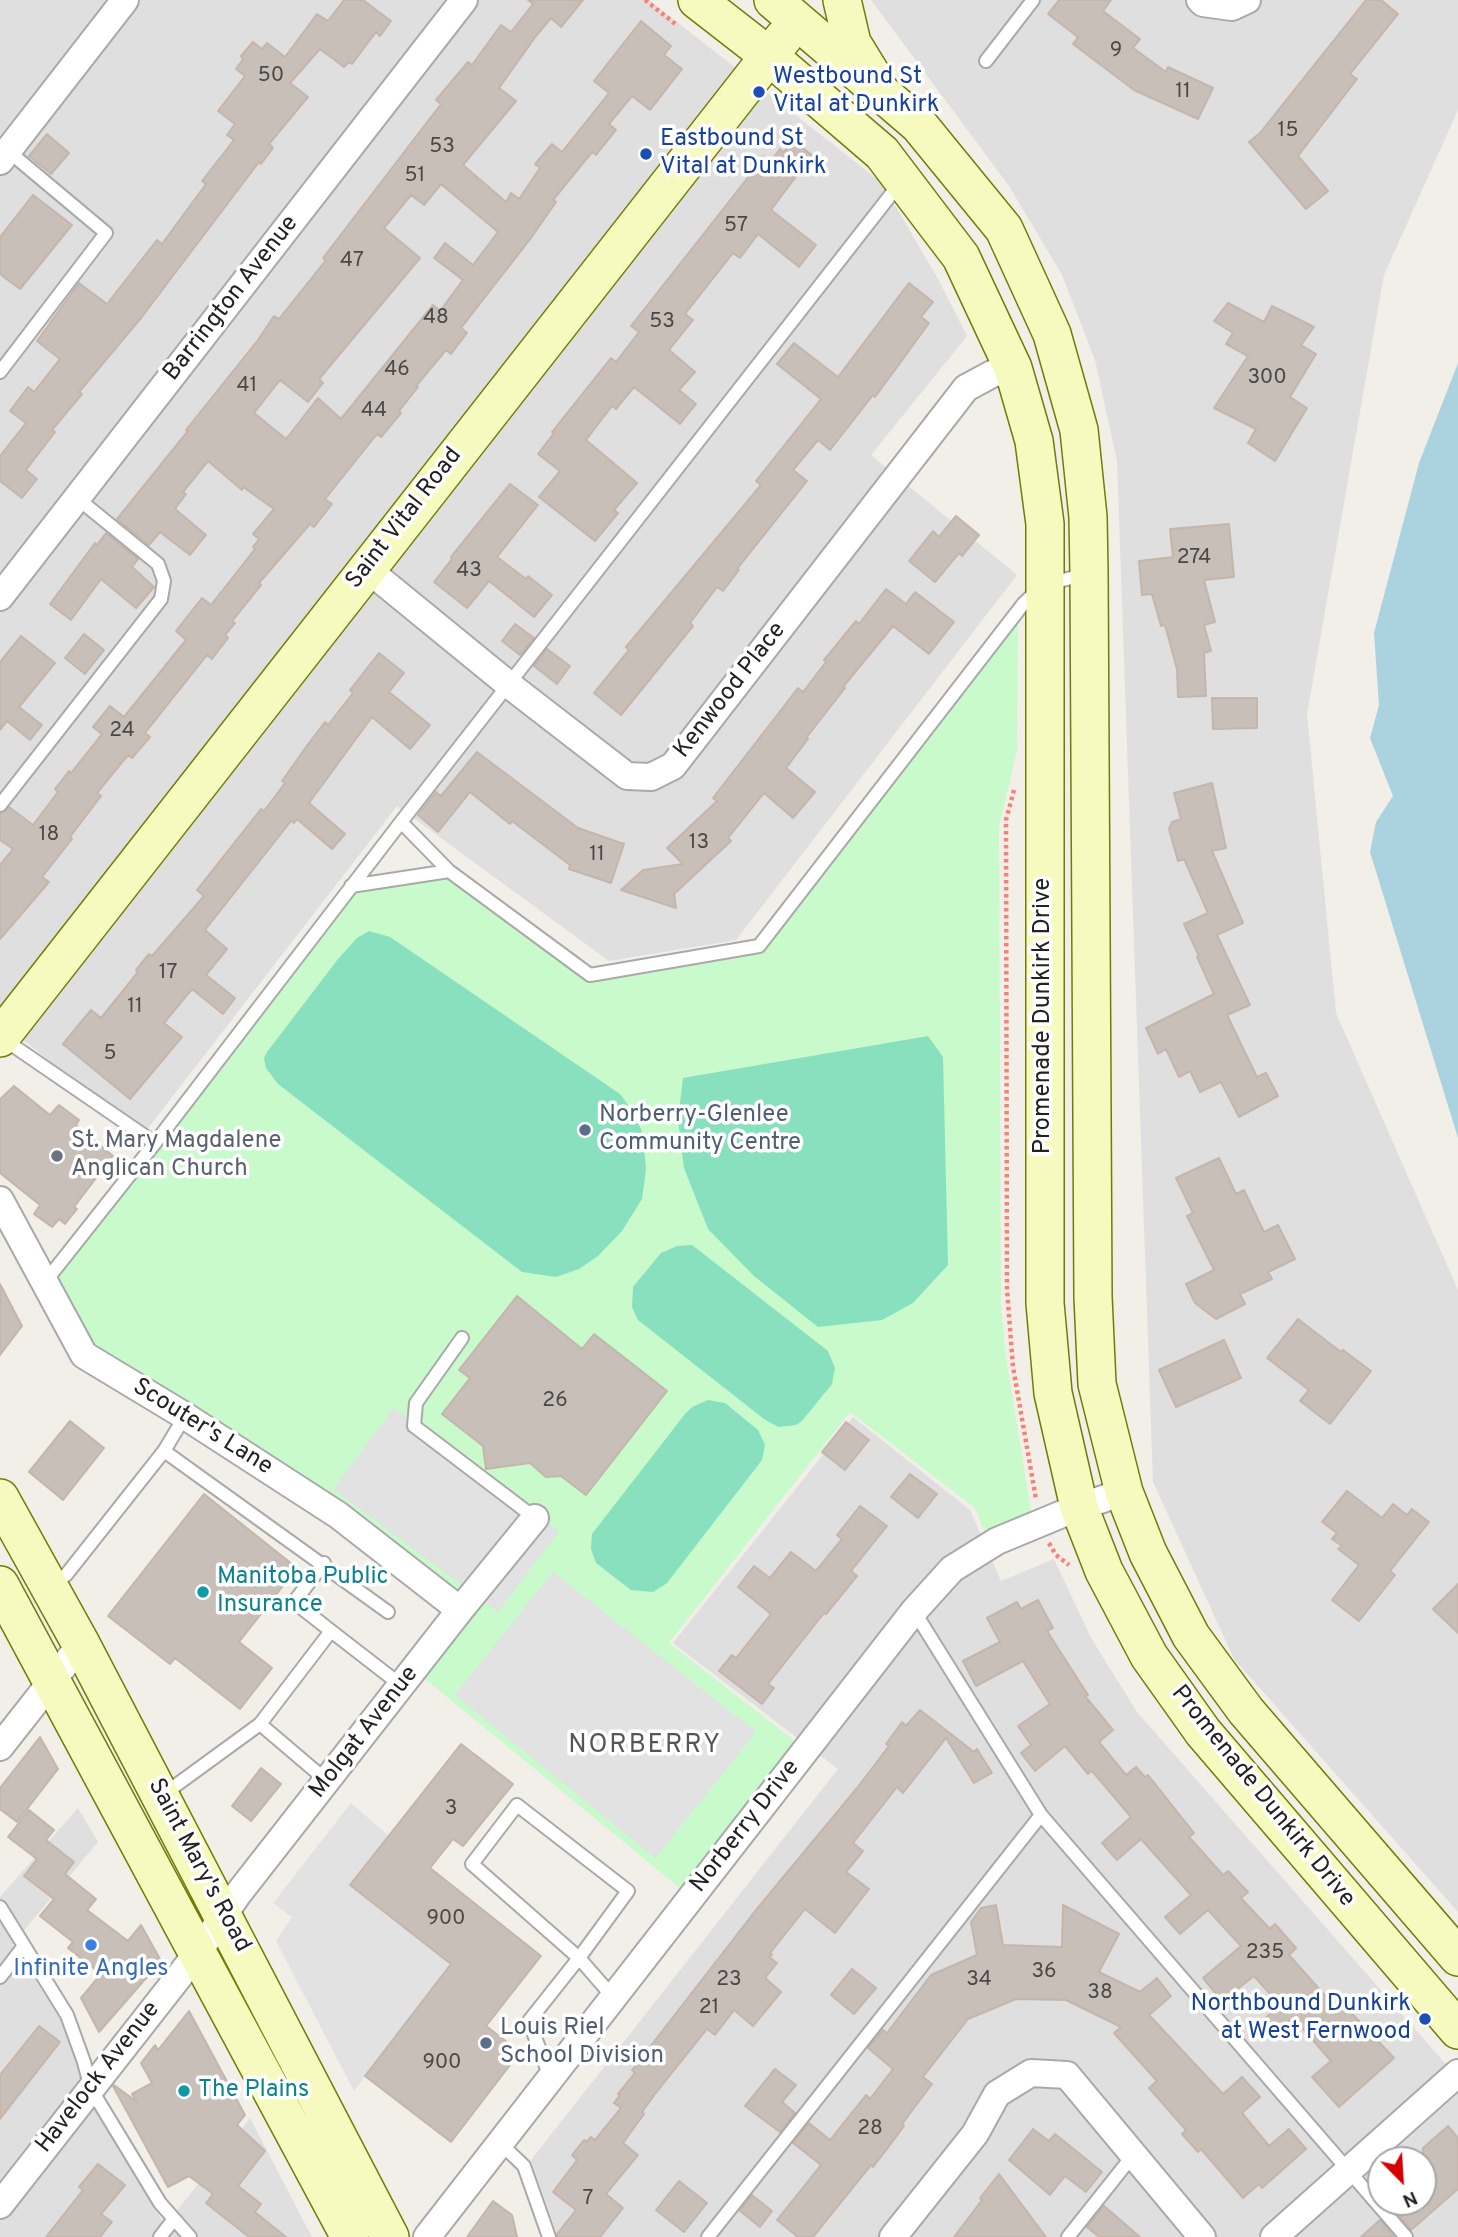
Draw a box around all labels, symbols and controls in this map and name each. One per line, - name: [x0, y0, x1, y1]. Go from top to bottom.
- house number: 9: [1110, 39, 1122, 65]
- house number: 50: [258, 64, 284, 90]
- place label: Westbound St Vital at Dunkirk: [773, 64, 939, 120]
- house number: 11: [1175, 80, 1191, 106]
- marker: Westbound St Vital at Dunkirk: [751, 84, 767, 100]
- house number: 15: [1278, 119, 1298, 145]
- place label: Eastbound St Vital at Dunkirk: [660, 126, 826, 182]
- house number: 53: [429, 135, 455, 161]
- marker: Eastbound St Vital at Dunkirk: [638, 146, 654, 162]
- house number: 51: [405, 164, 425, 190]
- street label: Barrington Avenue: [158, 210, 306, 388]
- house number: 57: [724, 214, 748, 240]
- house number: 47: [340, 249, 364, 275]
- house number: 48: [423, 306, 449, 332]
- house number: 53: [649, 310, 675, 336]
- house number: 46: [384, 358, 410, 384]
- house number: 300: [1247, 366, 1287, 392]
- house number: 41: [237, 374, 257, 400]
- house number: 44: [361, 399, 387, 425]
- street label: Saint Vital Road: [341, 443, 469, 595]
- house number: 274: [1177, 546, 1211, 572]
- house number: 43: [456, 559, 482, 585]
- street label: Kenwood Place: [669, 617, 793, 765]
- house number: 24: [109, 719, 135, 745]
- house number: 18: [39, 823, 59, 849]
- house number: 13: [689, 831, 709, 857]
- house number: 11: [589, 843, 605, 869]
- street label: Promenade Dunkirk Drive: [1030, 878, 1058, 1154]
- house number: 17: [159, 961, 177, 987]
- house number: 11: [127, 995, 143, 1021]
- house number: 5: [103, 1042, 117, 1068]
- place label: Norberry-Glenlee Community Centre: [599, 1102, 801, 1158]
- marker: Norberry-Glenlee Community Centre: [577, 1122, 593, 1138]
- place label: St. Mary Magdalene Anglican Church: [71, 1128, 281, 1184]
- marker: St. Mary Magdalene Anglican Church: [49, 1148, 65, 1164]
- street label: Scouter's Lane: [127, 1374, 277, 1482]
- house number: 26: [542, 1389, 568, 1415]
- place label: Manitoba Public Insurance: [217, 1564, 389, 1620]
- marker: Manitoba Public Insurance: [195, 1584, 211, 1600]
- street label: Molgat Avenue: [304, 1661, 426, 1805]
- street label: Promenade Dunkirk Drive: [1164, 1681, 1360, 1913]
- district label: NORBERRY: [569, 1731, 721, 1763]
- street label: Norberry Drive: [685, 1755, 807, 1899]
- street label: Saint Mary's Road: [140, 1774, 256, 1958]
- house number: 3: [445, 1797, 457, 1823]
- house number: 900: [426, 1907, 466, 1933]
- marker: Infinite Angles: [83, 1937, 99, 1953]
- house number: 235: [1246, 1941, 1284, 1967]
- place label: Infinite Angles: [13, 1956, 169, 1984]
- house number: 36: [1031, 1960, 1057, 1986]
- house number: 23: [716, 1968, 742, 1994]
- house number: 34: [966, 1968, 992, 1994]
- house number: 38: [1087, 1981, 1113, 2007]
- place label: Northbound Dunkirk at West Fernwood: [1191, 1991, 1411, 2047]
- street label: Havelock Avenue: [31, 1996, 167, 2160]
- house number: 21: [699, 1996, 719, 2022]
- marker: Northbound Dunkirk at West Fernwood: [1417, 2011, 1433, 2027]
- place label: Louis Riel School Division: [500, 2015, 664, 2071]
- marker: Louis Riel School Division: [478, 2035, 494, 2051]
- house number: 900: [422, 2051, 462, 2077]
- place label: The Plains: [198, 2077, 309, 2105]
- marker: The Plains: [176, 2083, 192, 2099]
- house number: 28: [857, 2117, 883, 2143]
- north arrow: [1367, 2146, 1437, 2216]
- text: N: [1399, 2185, 1421, 2212]
- house number: 7: [583, 2187, 593, 2213]

